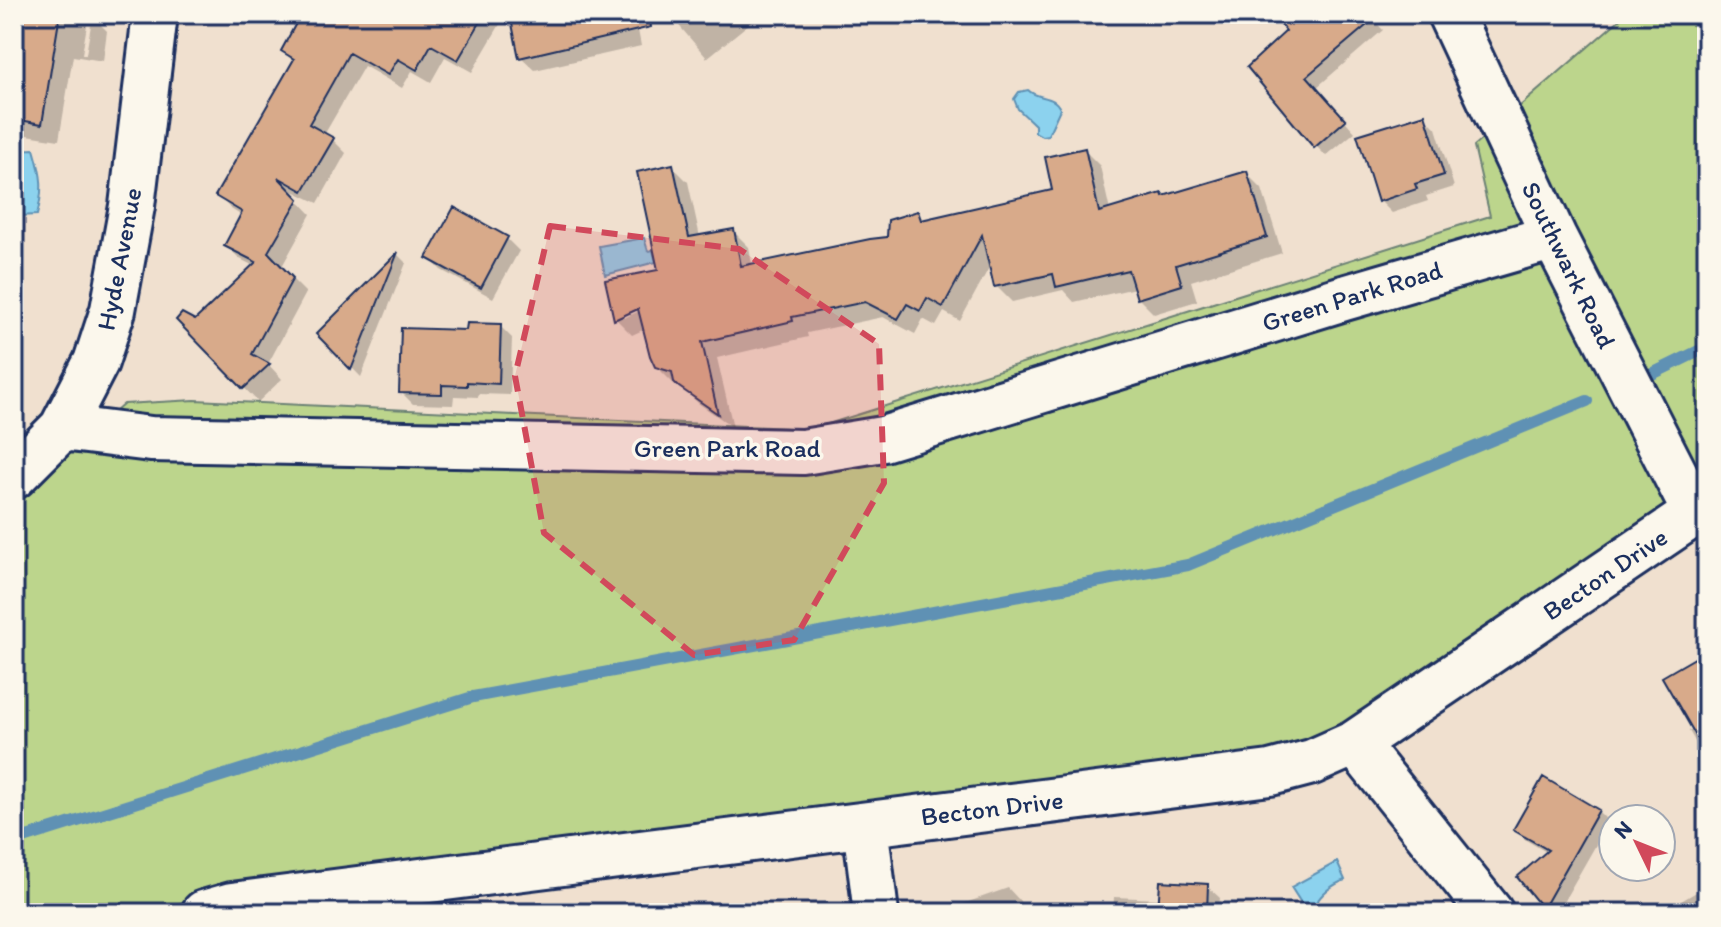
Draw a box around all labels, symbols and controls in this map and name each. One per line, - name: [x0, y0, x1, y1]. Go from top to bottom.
- street label: Southwark Road: [1515, 176, 1623, 354]
- street label: Hyde Avenue: [89, 185, 149, 333]
- street label: Green Park Road: [1258, 253, 1446, 339]
- street label: Green Park Road: [634, 432, 820, 464]
- street label: Becton Drive: [1537, 521, 1673, 627]
- street label: Becton Drive: [919, 783, 1065, 833]
- north arrow: [1597, 803, 1677, 883]
- text: N: [1608, 815, 1638, 844]

